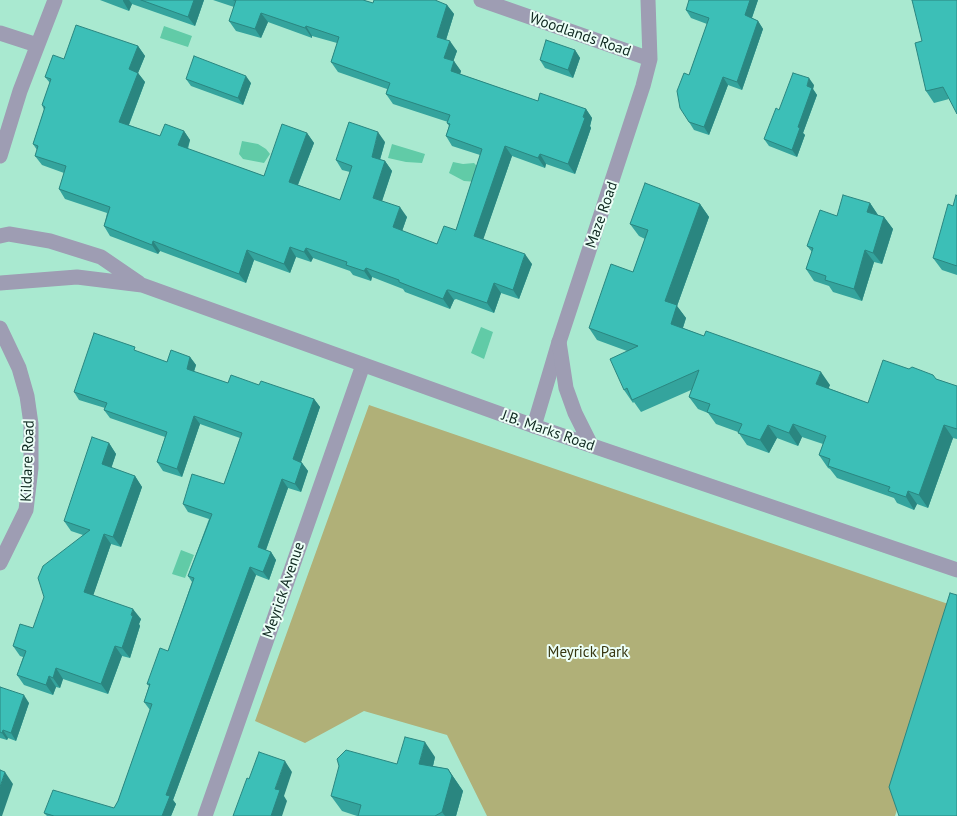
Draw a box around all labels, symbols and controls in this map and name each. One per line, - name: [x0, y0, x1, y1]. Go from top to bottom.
- street label: Woodlands Road: [527, 9, 633, 61]
- street label: Maze Road: [582, 179, 622, 251]
- street label: J.B. Marks Road: [499, 407, 597, 455]
- street label: Kildare Road: [18, 420, 38, 502]
- street label: Meyrick Avenue: [259, 540, 309, 640]
- park label: Meyrick Park: [548, 644, 628, 662]

